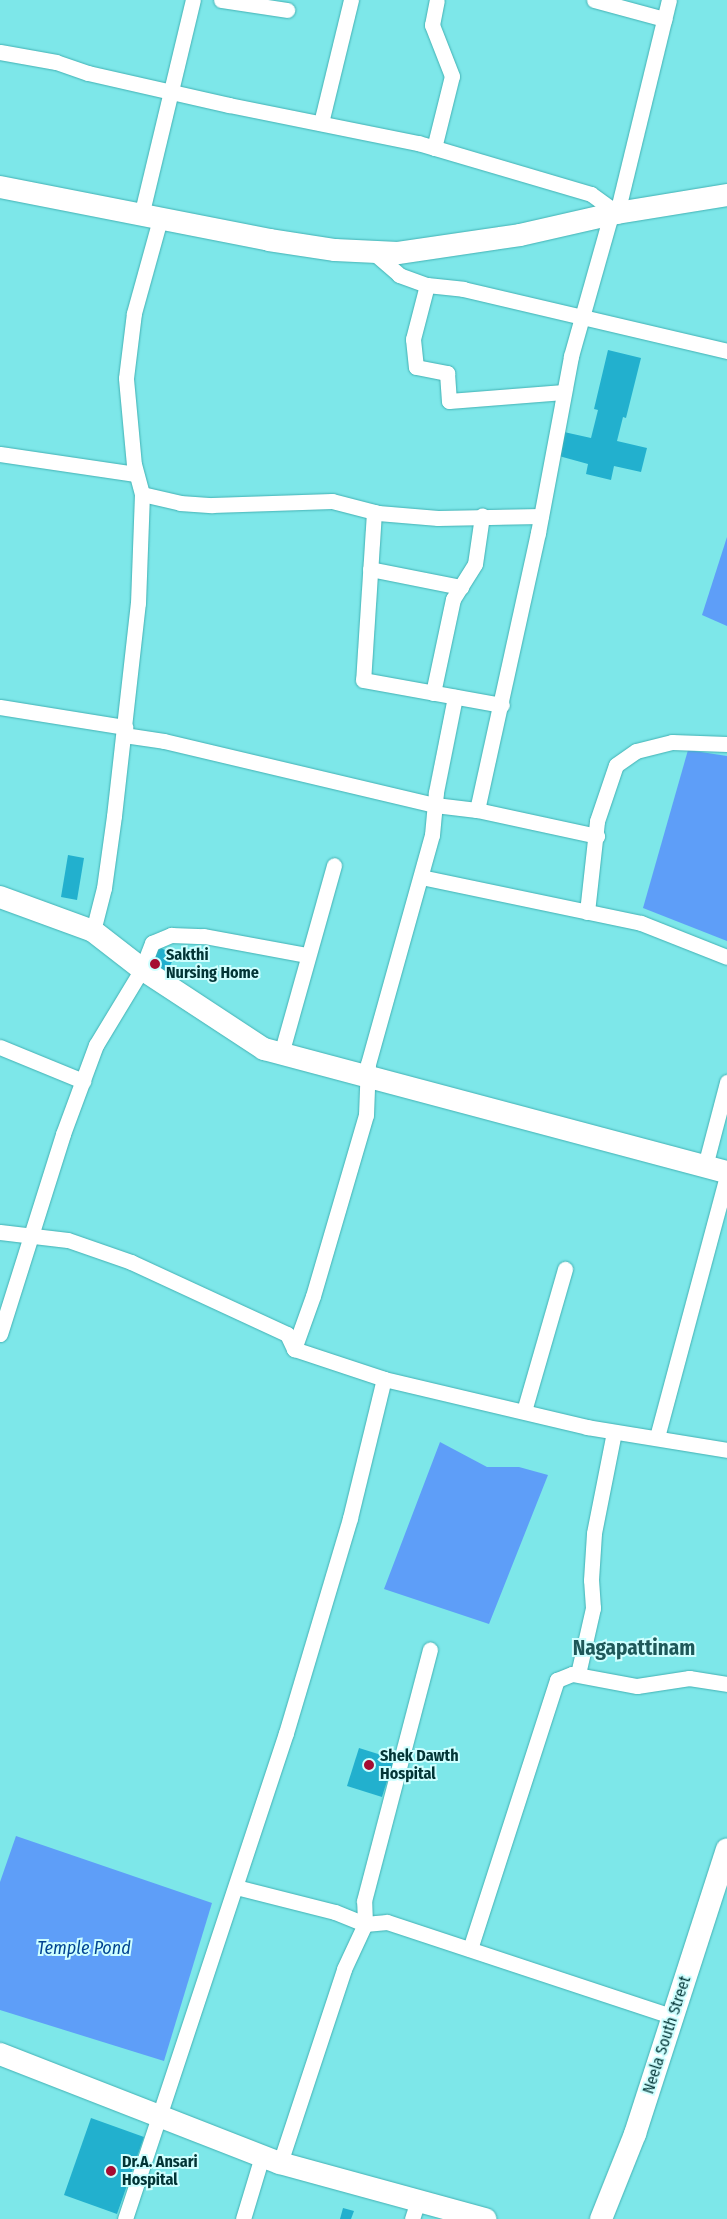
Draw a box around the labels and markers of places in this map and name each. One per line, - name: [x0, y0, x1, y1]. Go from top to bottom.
- place label: Sakthi Nursing Home: [166, 945, 259, 983]
- marker: Sakthi Nursing Home: [148, 957, 162, 971]
- place label: Shek Dawth Hospital: [380, 1746, 459, 1784]
- marker: Shek Dawth Hospital: [362, 1758, 376, 1772]
- place label: Dr.A. Ansari Hospital: [122, 2152, 198, 2190]
- marker: Dr.A. Ansari Hospital: [104, 2164, 118, 2178]

